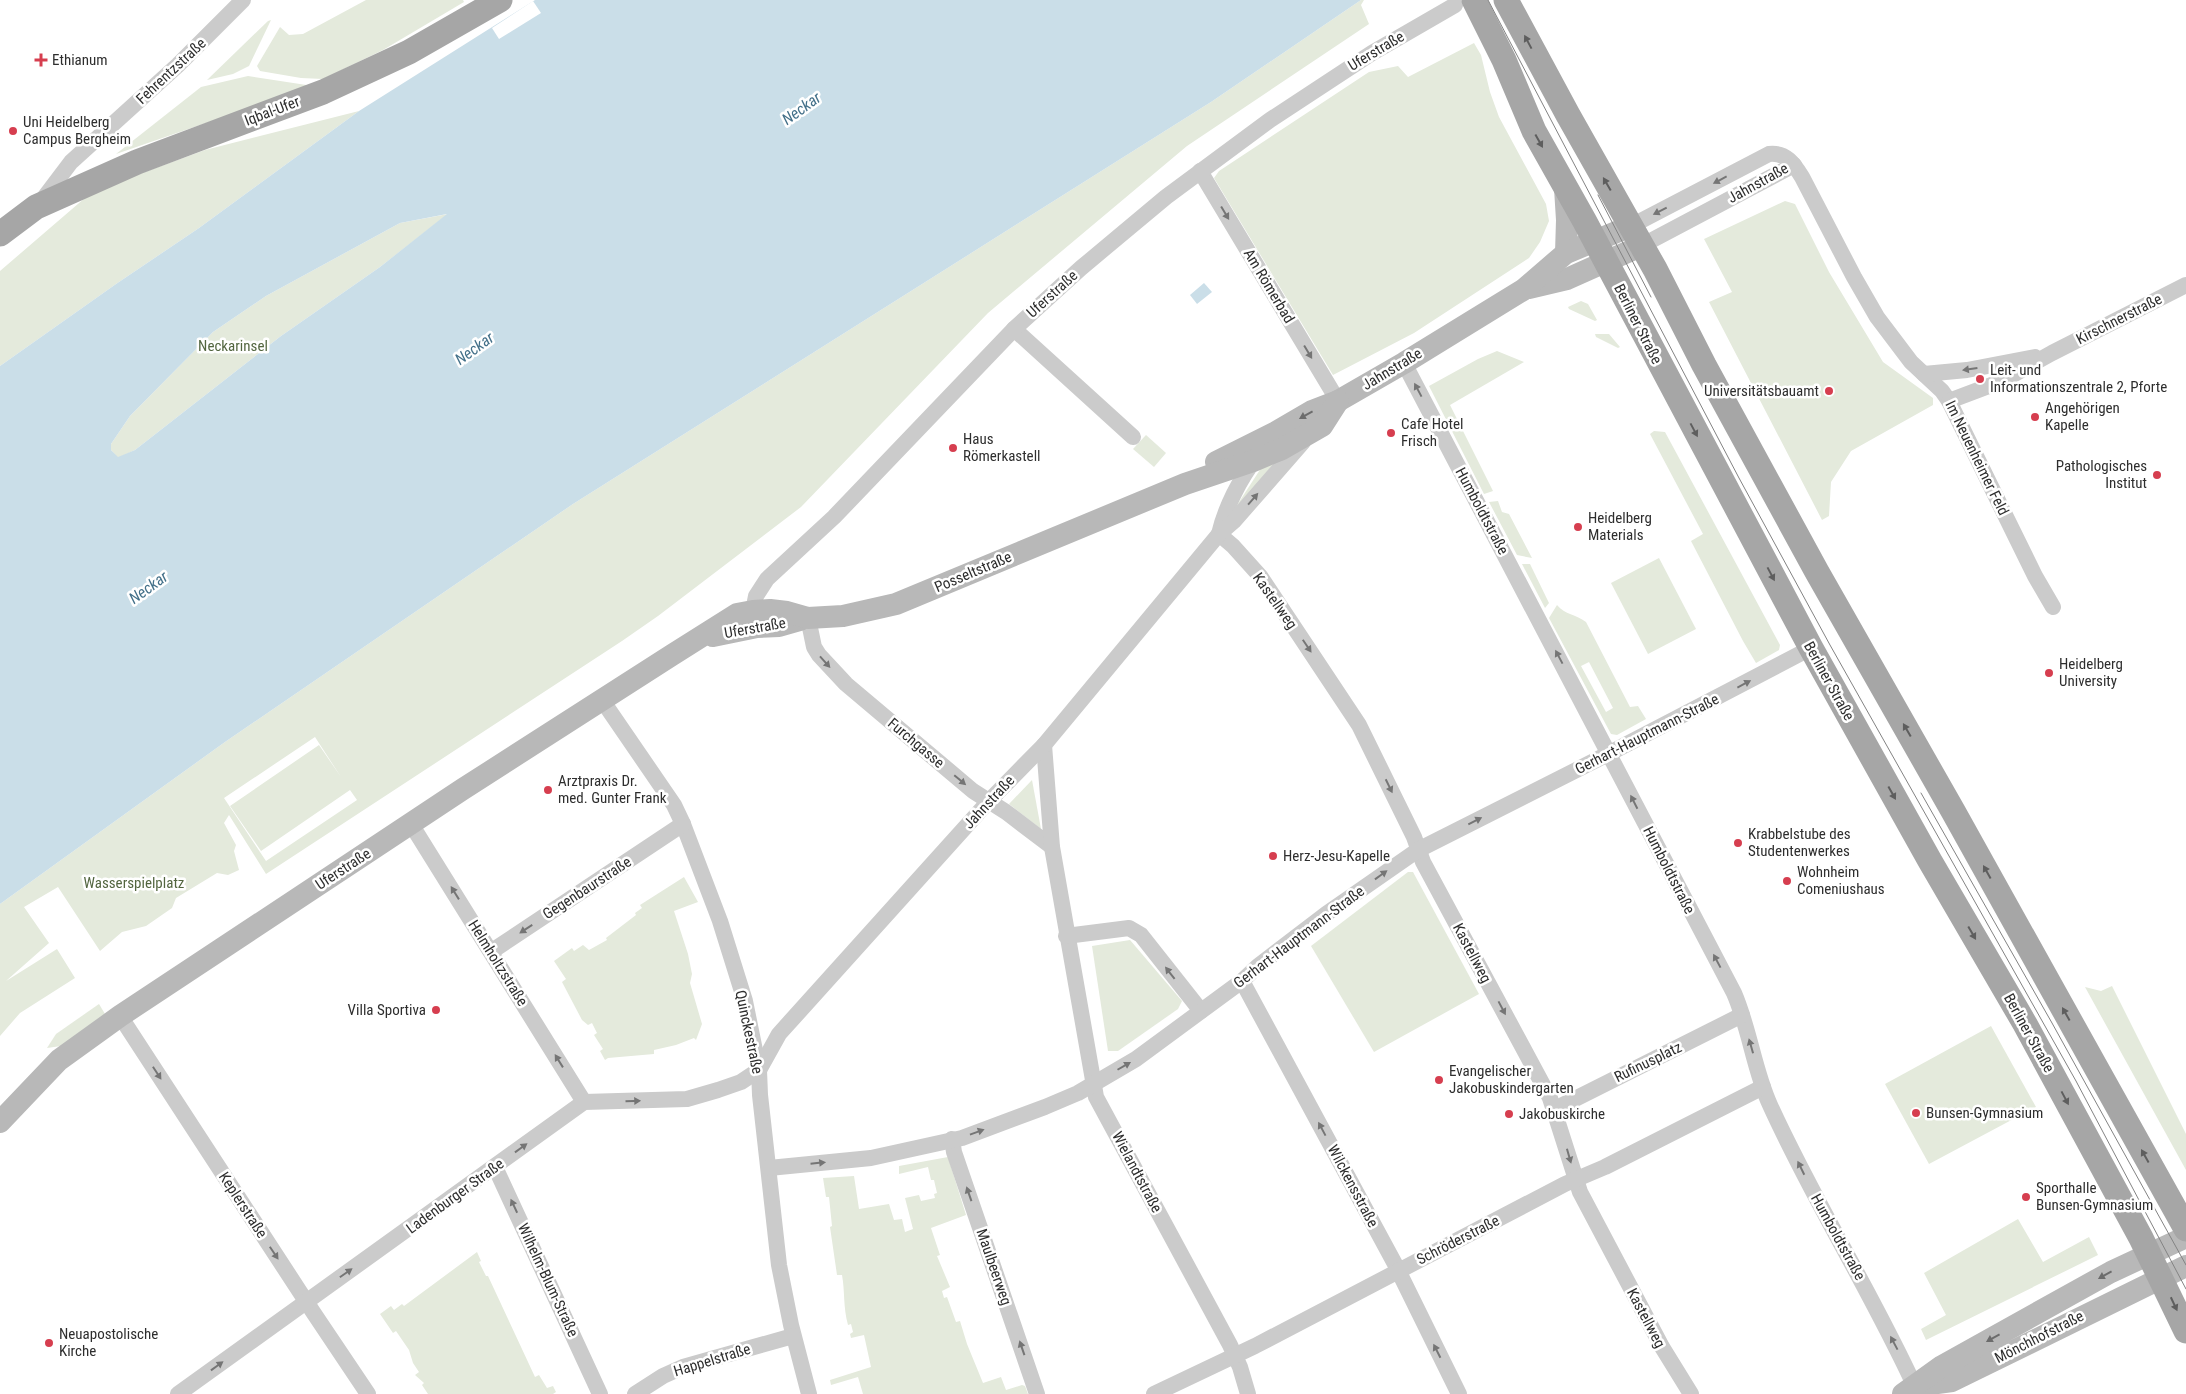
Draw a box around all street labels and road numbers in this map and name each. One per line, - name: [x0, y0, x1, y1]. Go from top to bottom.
- street label: Uferstraße: [1345, 27, 1407, 75]
- street label: Fehrentzstraße: [132, 34, 210, 108]
- street label: Iqbal-Ufer: [242, 92, 303, 130]
- street label: Jahnstraße: [1725, 159, 1791, 207]
- street label: Am Römerbad: [1240, 245, 1298, 327]
- street label: Uferstraße: [1023, 267, 1081, 321]
- street label: Berliner Straße: [1610, 281, 1666, 367]
- street label: Kirschnerstraße: [2073, 290, 2165, 348]
- street label: Jahnstraße: [1359, 344, 1425, 394]
- street label: Im Neuenheimer Feld: [1941, 398, 2013, 518]
- street label: Humboldtstraße: [1452, 465, 1512, 557]
- street label: Posseltstraße: [932, 548, 1014, 596]
- street label: Kastellweg: [1249, 569, 1301, 633]
- street label: Uferstraße: [723, 614, 787, 642]
- street label: Berliner Straße: [1800, 638, 1858, 724]
- street label: Gerhart-Hauptmann-Straße: [1572, 690, 1722, 778]
- street label: Furchgasse: [884, 714, 948, 772]
- street label: Jahnstraße: [960, 772, 1018, 832]
- street label: Humboldtstraße: [1639, 823, 1699, 917]
- street label: Uferstraße: [312, 845, 374, 893]
- street label: Gegenbaurstraße: [539, 853, 635, 923]
- street label: Gerhart-Hauptmann-Straße: [1230, 882, 1368, 992]
- street label: Helmholtzstraße: [464, 917, 532, 1009]
- street label: Kastellweg: [1449, 920, 1495, 986]
- street label: Quinckestraße: [731, 988, 767, 1076]
- street label: Berliner Straße: [2000, 990, 2058, 1076]
- street label: Rufinusplatz: [1611, 1038, 1685, 1086]
- street label: Wielandtstraße: [1108, 1128, 1166, 1216]
- street label: Wilckensstraße: [1324, 1142, 1382, 1230]
- street label: Ladenburger Straße: [403, 1155, 507, 1237]
- street label: Keplerstraße: [215, 1169, 271, 1241]
- street label: Humboldtstraße: [1807, 1191, 1869, 1283]
- street label: Schröderstraße: [1414, 1211, 1502, 1269]
- street label: Wilhelm-Blum-Straße: [514, 1220, 582, 1340]
- street label: Maulbeerweg: [973, 1226, 1015, 1308]
- street label: Kastellweg: [1623, 1285, 1669, 1351]
- street label: Mönchhofstraße: [1992, 1307, 2086, 1367]
- street label: Happelstraße: [671, 1340, 753, 1380]

